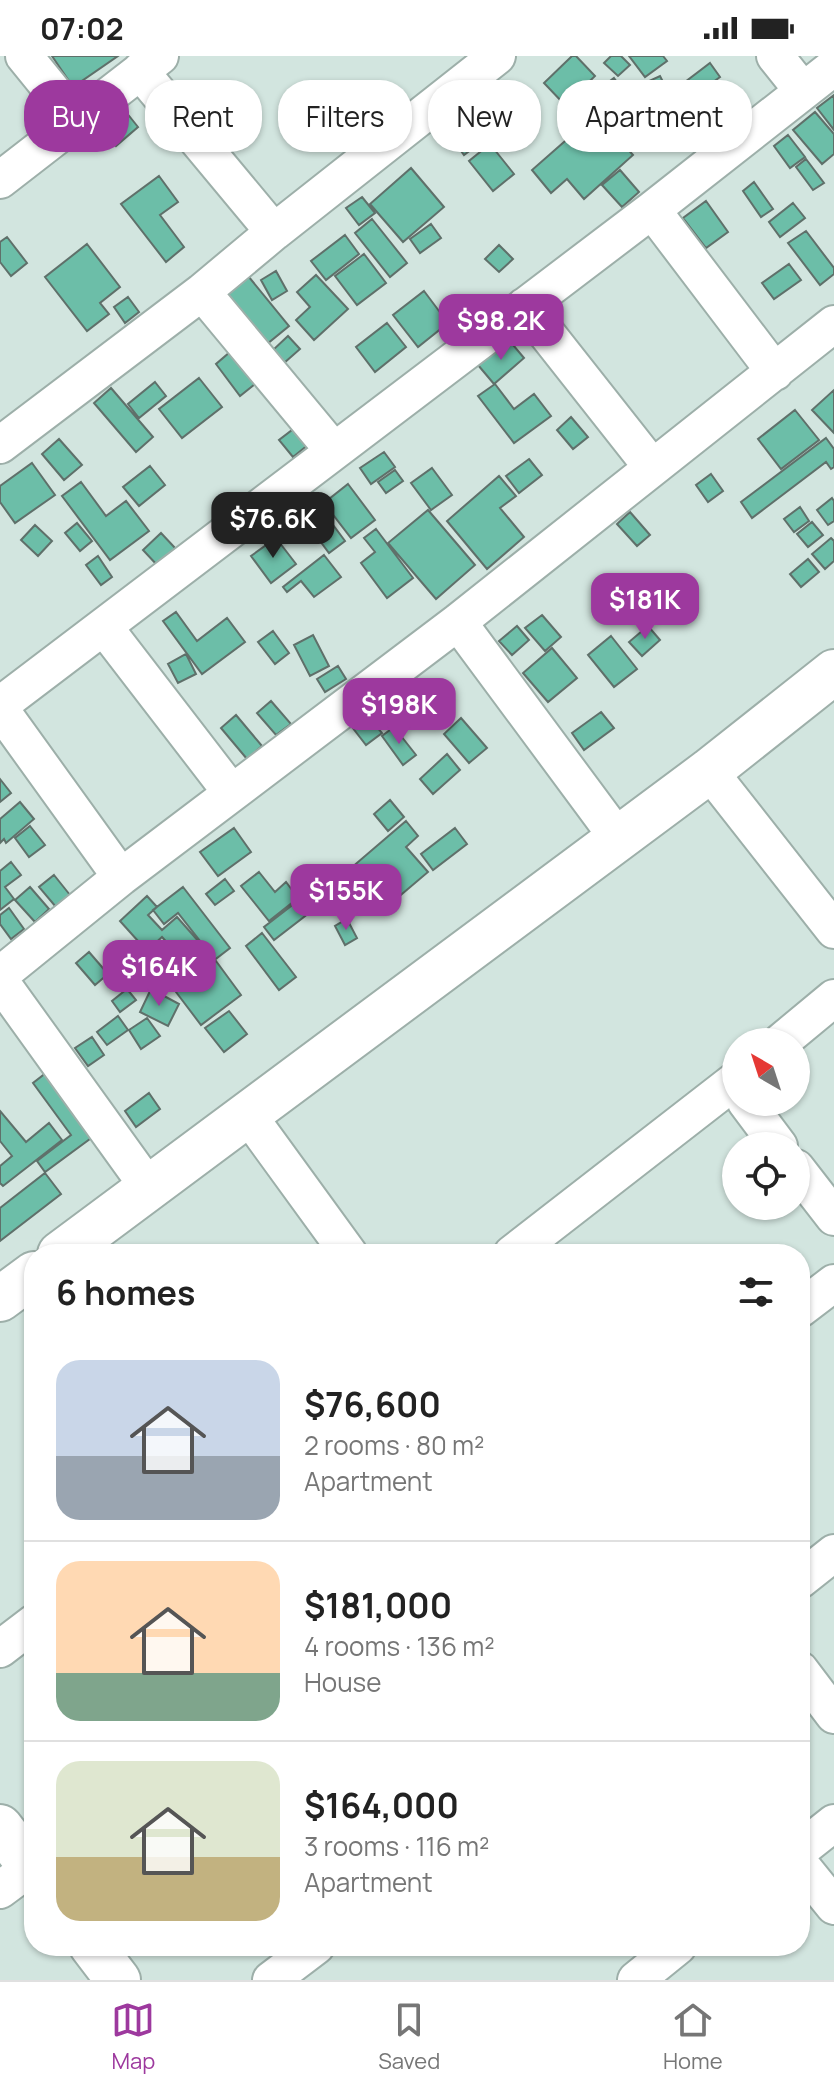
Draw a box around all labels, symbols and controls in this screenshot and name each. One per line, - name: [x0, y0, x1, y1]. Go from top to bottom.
- text: 07:02: [40, 8, 124, 49]
- chip: Buy: [24, 80, 129, 152]
- chip: Rent: [145, 80, 262, 152]
- chip: Filters: [278, 80, 412, 152]
- chip: New: [428, 80, 541, 152]
- chip: Apartment: [557, 80, 752, 152]
- pin: $98.2K: [436, 294, 566, 362]
- text: $98.2K: [457, 302, 545, 338]
- pin: $76.6K: [208, 492, 338, 560]
- text: $76.6K: [229, 500, 317, 536]
- pin: $181K: [589, 573, 701, 641]
- text: $181K: [609, 581, 681, 617]
- pin: $198K: [343, 678, 455, 746]
- text: $198K: [361, 686, 437, 722]
- pin: $155K: [290, 864, 402, 932]
- text: $155K: [308, 872, 384, 908]
- pin: $164K: [103, 940, 215, 1008]
- text: $164K: [121, 948, 197, 984]
- north arrow: [722, 1028, 810, 1116]
- map controls: [722, 1028, 810, 1220]
- button: locate: [722, 1132, 810, 1220]
- text: 6 homes: [56, 1269, 195, 1315]
- icon: filters: [734, 1270, 778, 1314]
- text: $76,600: [304, 1381, 441, 1427]
- icon: home: [120, 1392, 216, 1488]
- text: 2 rooms · 80 m²: [304, 1427, 484, 1463]
- text: Apartment: [304, 1463, 433, 1499]
- text: $181,000: [304, 1582, 452, 1628]
- icon: home: [120, 1593, 216, 1689]
- text: 4 rooms · 136 m²: [304, 1628, 495, 1664]
- text: House: [304, 1664, 381, 1700]
- text: $164,000: [304, 1782, 459, 1828]
- icon: home: [120, 1793, 216, 1889]
- text: 3 rooms · 116 m²: [304, 1828, 490, 1864]
- text: Apartment: [304, 1864, 433, 1900]
- tab: Map: [111, 1998, 155, 2076]
- tab: Saved: [378, 1998, 440, 2076]
- tab: Home: [663, 1998, 723, 2076]

